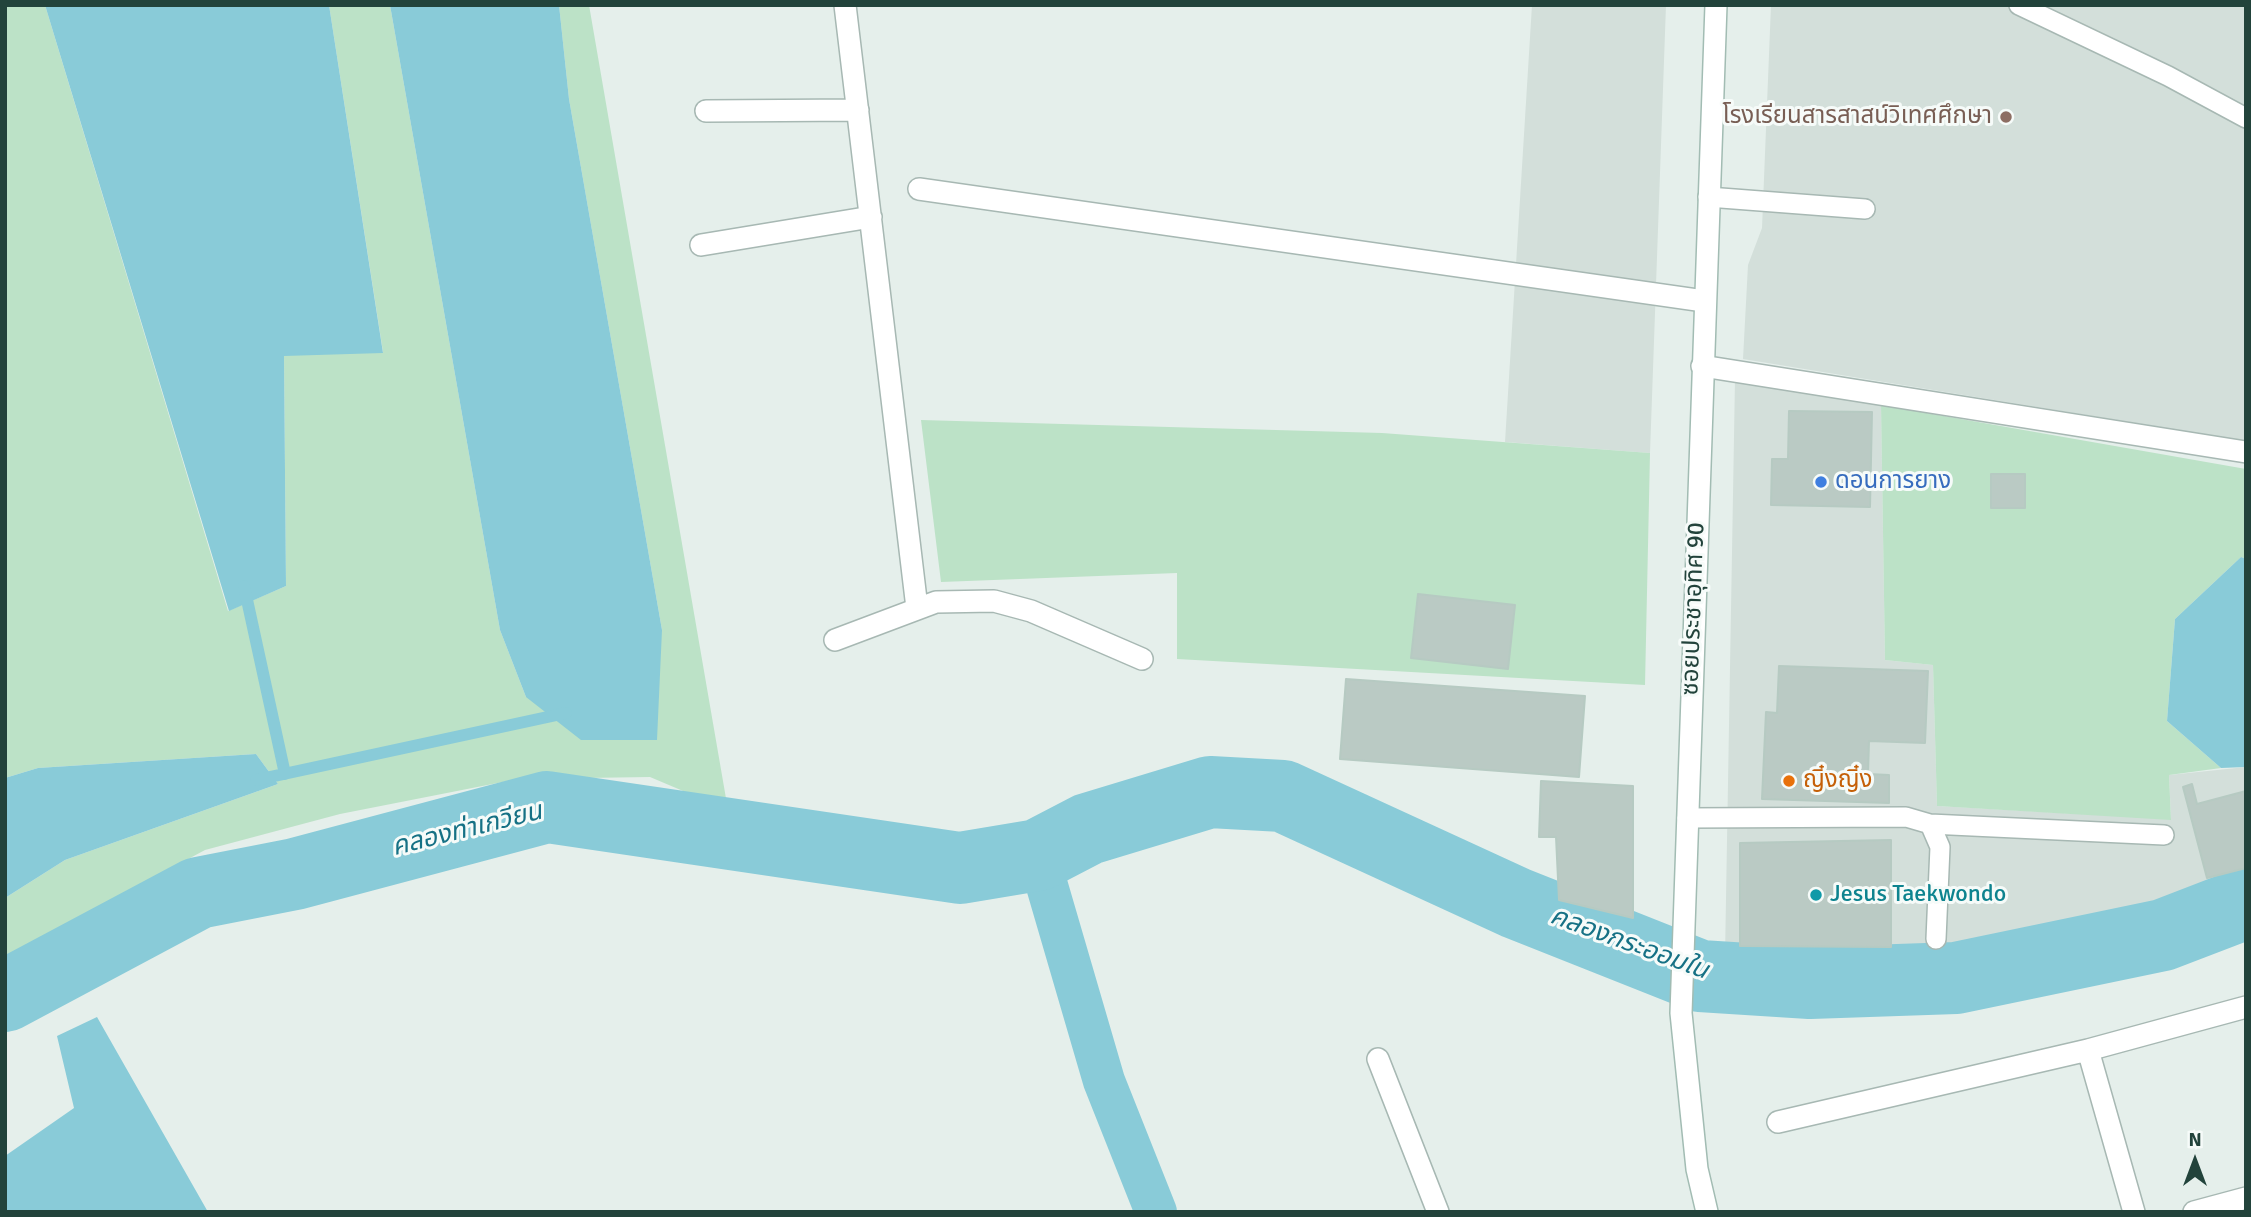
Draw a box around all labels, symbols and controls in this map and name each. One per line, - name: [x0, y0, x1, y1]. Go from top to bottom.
- place label: โรงเรียนสารสาสน์วิเทศศึกษา: [1722, 103, 1992, 131]
- marker: โรงเรียนสารสาสน์วิเทศศึกษา: [1998, 109, 2014, 125]
- place label: ดอนการยาง: [1835, 468, 1951, 496]
- marker: ดอนการยาง: [1813, 474, 1829, 490]
- street label: ซอยประชาอุทิศ 90: [1677, 522, 1711, 696]
- place label: ญิ๋งญิ๋ง: [1803, 767, 1872, 795]
- marker: ญิ๋งญิ๋ง: [1781, 773, 1797, 789]
- water label: คลองท่าเกวียน: [389, 796, 545, 864]
- place label: Jesus Taekwondo: [1830, 881, 2006, 909]
- marker: Jesus Taekwondo: [1808, 887, 1824, 903]
- water label: คลองกระออมใน: [1546, 901, 1712, 987]
- north arrow: [2160, 1126, 2230, 1196]
- text: N: [2188, 1128, 2202, 1152]

